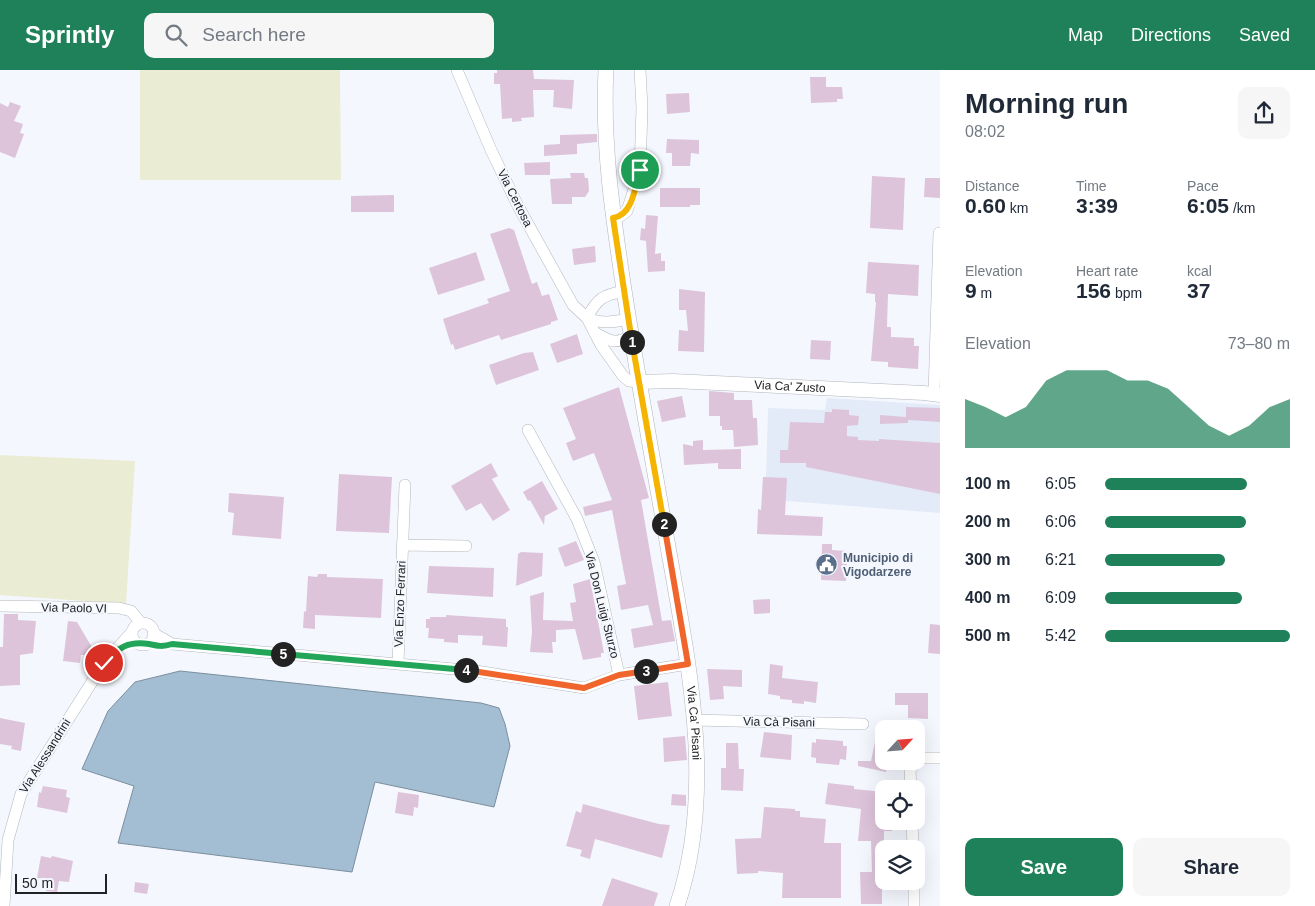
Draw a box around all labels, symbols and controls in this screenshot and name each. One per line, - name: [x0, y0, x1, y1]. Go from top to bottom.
- search box: [144, 13, 494, 58]
- text: Sprintly: [25, 21, 114, 48]
- icon: search: [162, 21, 190, 49]
- text: Search here: [202, 24, 306, 45]
- text: Map: [1068, 25, 1103, 45]
- text: Directions: [1131, 25, 1211, 45]
- text: Saved: [1239, 25, 1290, 45]
- button: share: [1238, 87, 1290, 139]
- text: Morning run: [965, 88, 1128, 119]
- text: 08:02: [965, 123, 1005, 140]
- pin: [619, 149, 661, 191]
- icon: arrive: [626, 156, 654, 184]
- street label: Via Certosa: [495, 167, 536, 229]
- text: Distance: [965, 178, 1019, 194]
- text: Time: [1076, 178, 1107, 194]
- text: Pace: [1187, 178, 1219, 194]
- text: 0.60: [965, 194, 1006, 217]
- text: 3:39: [1076, 194, 1118, 217]
- text: 6:05: [1187, 194, 1229, 217]
- text: km: [1006, 200, 1028, 216]
- text: /km: [1229, 200, 1255, 216]
- text: Elevation: [965, 263, 1023, 279]
- text: Heart rate: [1076, 263, 1138, 279]
- text: kcal: [1187, 263, 1212, 279]
- text: 9: [965, 279, 977, 302]
- text: 156: [1076, 279, 1111, 302]
- text: 37: [1187, 279, 1210, 302]
- text: m: [977, 285, 992, 301]
- text: bpm: [1111, 285, 1142, 301]
- pin: 1: [620, 330, 644, 354]
- text: 1: [629, 334, 636, 350]
- text: Elevation: [965, 335, 1031, 352]
- text: 73–80 m: [1228, 335, 1290, 352]
- street label: Via Ca' Zusto: [754, 378, 826, 395]
- text: 100 m: [965, 475, 1010, 492]
- text: 6:05: [1045, 475, 1076, 492]
- pin: 2: [652, 512, 676, 536]
- text: 200 m: [965, 513, 1010, 530]
- text: 6:06: [1045, 513, 1076, 530]
- text: 2: [661, 516, 668, 532]
- street label: Via Don Luigi Sturzo: [582, 550, 622, 660]
- place label: Municipio di Vigodarzere: [843, 551, 913, 579]
- text: 300 m: [965, 551, 1010, 568]
- text: 6:21: [1045, 551, 1076, 568]
- public building icon: Municipio di Vigodarzere: [815, 553, 839, 577]
- street label: Via Enzo Ferrari: [391, 561, 409, 647]
- text: 400 m: [965, 589, 1010, 606]
- text: 6:09: [1045, 589, 1076, 606]
- street label: Via Paolo VI: [41, 600, 107, 616]
- text: 500 m: [965, 627, 1010, 644]
- text: 5:42: [1045, 627, 1076, 644]
- pin: [83, 642, 125, 684]
- pin: 5: [270, 642, 296, 666]
- text: 5: [280, 646, 287, 662]
- icon: check: [90, 649, 118, 677]
- pin: 4: [454, 658, 478, 682]
- pin: 3: [634, 658, 658, 684]
- text: 4: [463, 662, 470, 678]
- text: 3: [643, 663, 650, 679]
- street label: Via Ca' Pisani: [684, 685, 704, 760]
- street label: Via Cà Pisani: [743, 714, 815, 730]
- street label: Via Alessandrini: [16, 716, 74, 796]
- north arrow: [875, 720, 925, 770]
- map controls: [875, 720, 925, 890]
- button: locate: [875, 780, 925, 830]
- button: Save: [965, 838, 1123, 896]
- button: Share: [1133, 838, 1290, 896]
- button: layers: [875, 840, 925, 890]
- scale bar: [15, 871, 108, 894]
- text: 50 m: [22, 875, 53, 891]

